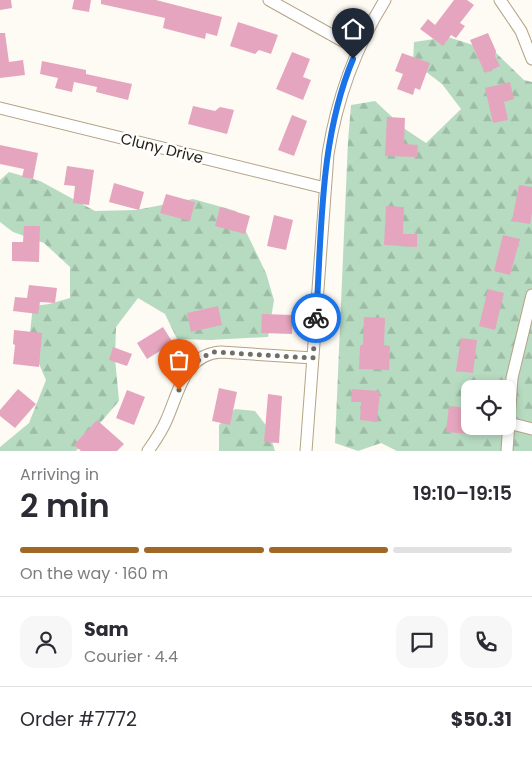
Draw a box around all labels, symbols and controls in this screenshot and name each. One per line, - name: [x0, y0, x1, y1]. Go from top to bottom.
- pin: [332, 8, 374, 59]
- icon: home: [339, 15, 367, 43]
- street label: Cluny Drive: [118, 128, 206, 168]
- courier: [291, 293, 341, 343]
- icon: bike: [302, 304, 330, 332]
- pin: [158, 339, 200, 390]
- icon: bag: [165, 346, 193, 374]
- map controls: [461, 380, 516, 435]
- button: locate: [461, 380, 516, 435]
- text: Arriving in: [20, 463, 99, 486]
- text: 19:10–19:15: [413, 480, 512, 507]
- text: 2 min: [20, 483, 110, 528]
- text: On the way · 160 m: [20, 562, 168, 585]
- button: person: [20, 616, 72, 668]
- text: Sam: [84, 616, 129, 643]
- button: chat: [396, 616, 448, 668]
- button: phone: [460, 616, 512, 668]
- text: Courier · 4.4: [84, 645, 178, 668]
- text: Order #7772: [20, 706, 137, 733]
- text: $50.31: [451, 706, 512, 733]

